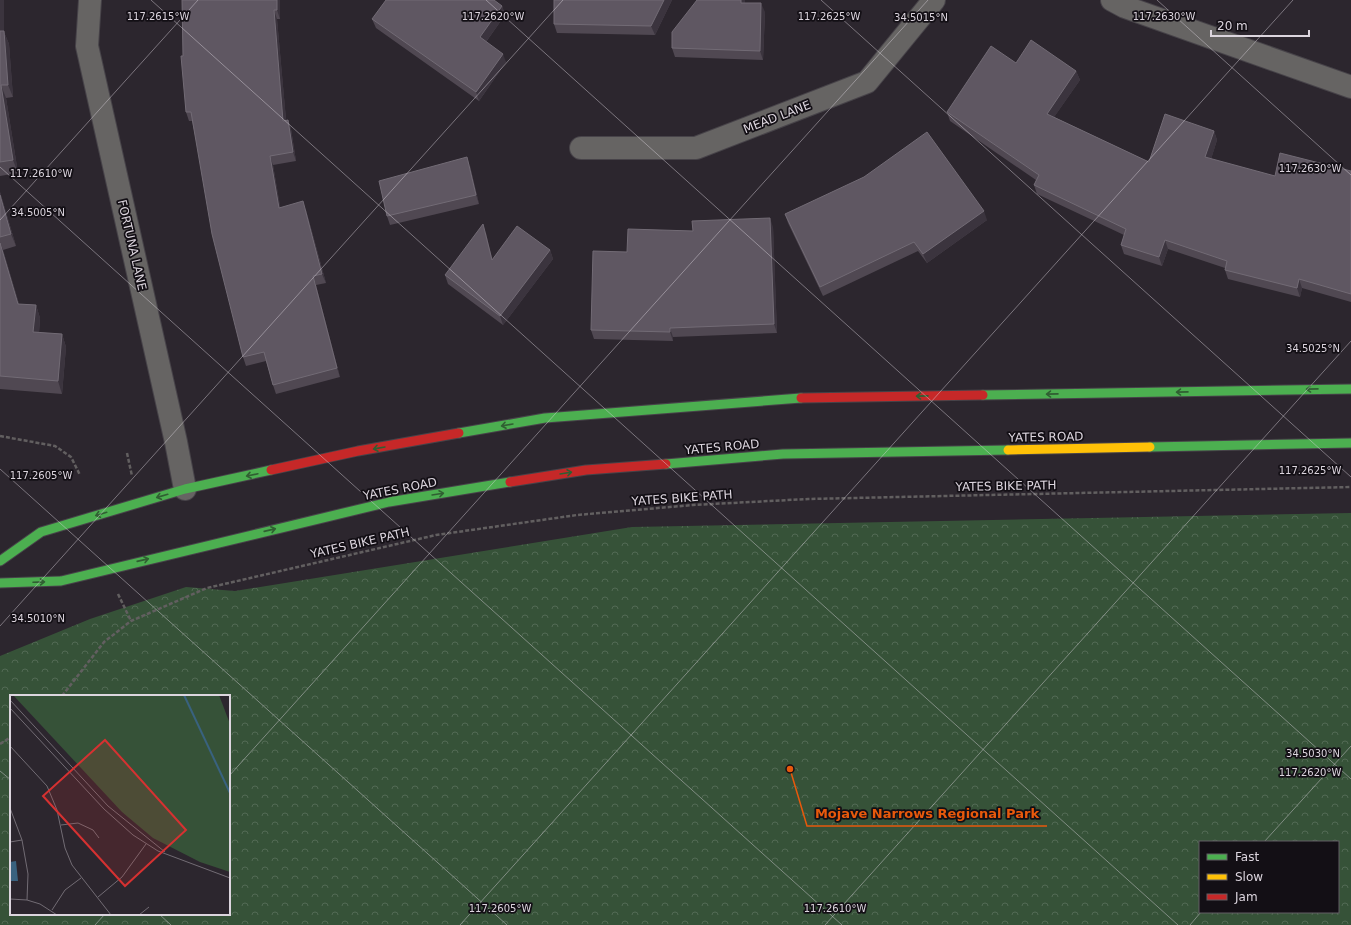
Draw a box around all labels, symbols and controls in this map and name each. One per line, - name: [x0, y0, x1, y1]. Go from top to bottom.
- text: 117.2615°W: [127, 11, 189, 22]
- text: 117.2620°W: [462, 11, 524, 22]
- text: 117.2625°W: [798, 11, 860, 22]
- text: 117.2630°W: [1133, 11, 1195, 22]
- text: 34.5015°N: [894, 12, 948, 23]
- scale bar: [1211, 12, 1309, 38]
- text: 20 m: [1217, 19, 1248, 33]
- street label: MEAD LANE: [741, 98, 813, 136]
- text: 117.2630°W: [1279, 163, 1341, 174]
- text: 117.2610°W: [10, 168, 72, 179]
- street label: FORTUNA LANE: [115, 198, 149, 292]
- text: 34.5005°N: [11, 207, 65, 218]
- text: 34.5025°N: [1286, 343, 1340, 354]
- one-way arrow: [1306, 386, 1319, 393]
- one-way arrow: [1176, 388, 1189, 395]
- one-way arrow: [1046, 390, 1059, 398]
- one-way arrow: [916, 392, 929, 400]
- one-way arrow: [501, 421, 514, 429]
- street label: YATES ROAD: [1007, 429, 1084, 445]
- street label: YATES ROAD: [683, 437, 760, 457]
- one-way arrow: [373, 444, 386, 452]
- text: 117.2625°W: [1279, 465, 1341, 476]
- one-way arrow: [559, 469, 572, 477]
- text: 117.2605°W: [10, 470, 72, 481]
- one-way arrow: [246, 471, 259, 479]
- street label: YATES ROAD: [361, 475, 438, 503]
- street label: YATES BIKE PATH: [954, 478, 1057, 494]
- street label: YATES BIKE PATH: [630, 487, 733, 509]
- one-way arrow: [431, 490, 444, 498]
- one-way arrow: [156, 493, 169, 500]
- one-way arrow: [95, 511, 108, 518]
- one-way arrow: [263, 525, 276, 533]
- street label: YATES BIKE PATH: [308, 525, 411, 561]
- one-way arrow: [136, 555, 149, 563]
- one-way arrow: [32, 578, 45, 586]
- text: 34.5010°N: [11, 613, 65, 624]
- inset map: [10, 695, 230, 915]
- text: 34.5030°N: [1286, 748, 1340, 759]
- text: 117.2620°W: [1279, 767, 1341, 778]
- callout: Mojave Narrows Regional Park: [807, 801, 1047, 826]
- text: Mojave Narrows Regional Park: [815, 806, 1039, 821]
- legend: [1199, 841, 1339, 913]
- text: Fast: [1235, 850, 1259, 864]
- text: Slow: [1235, 870, 1263, 884]
- text: Jam: [1234, 890, 1258, 904]
- text: 117.2605°W: [469, 903, 531, 914]
- text: 117.2610°W: [804, 903, 866, 914]

